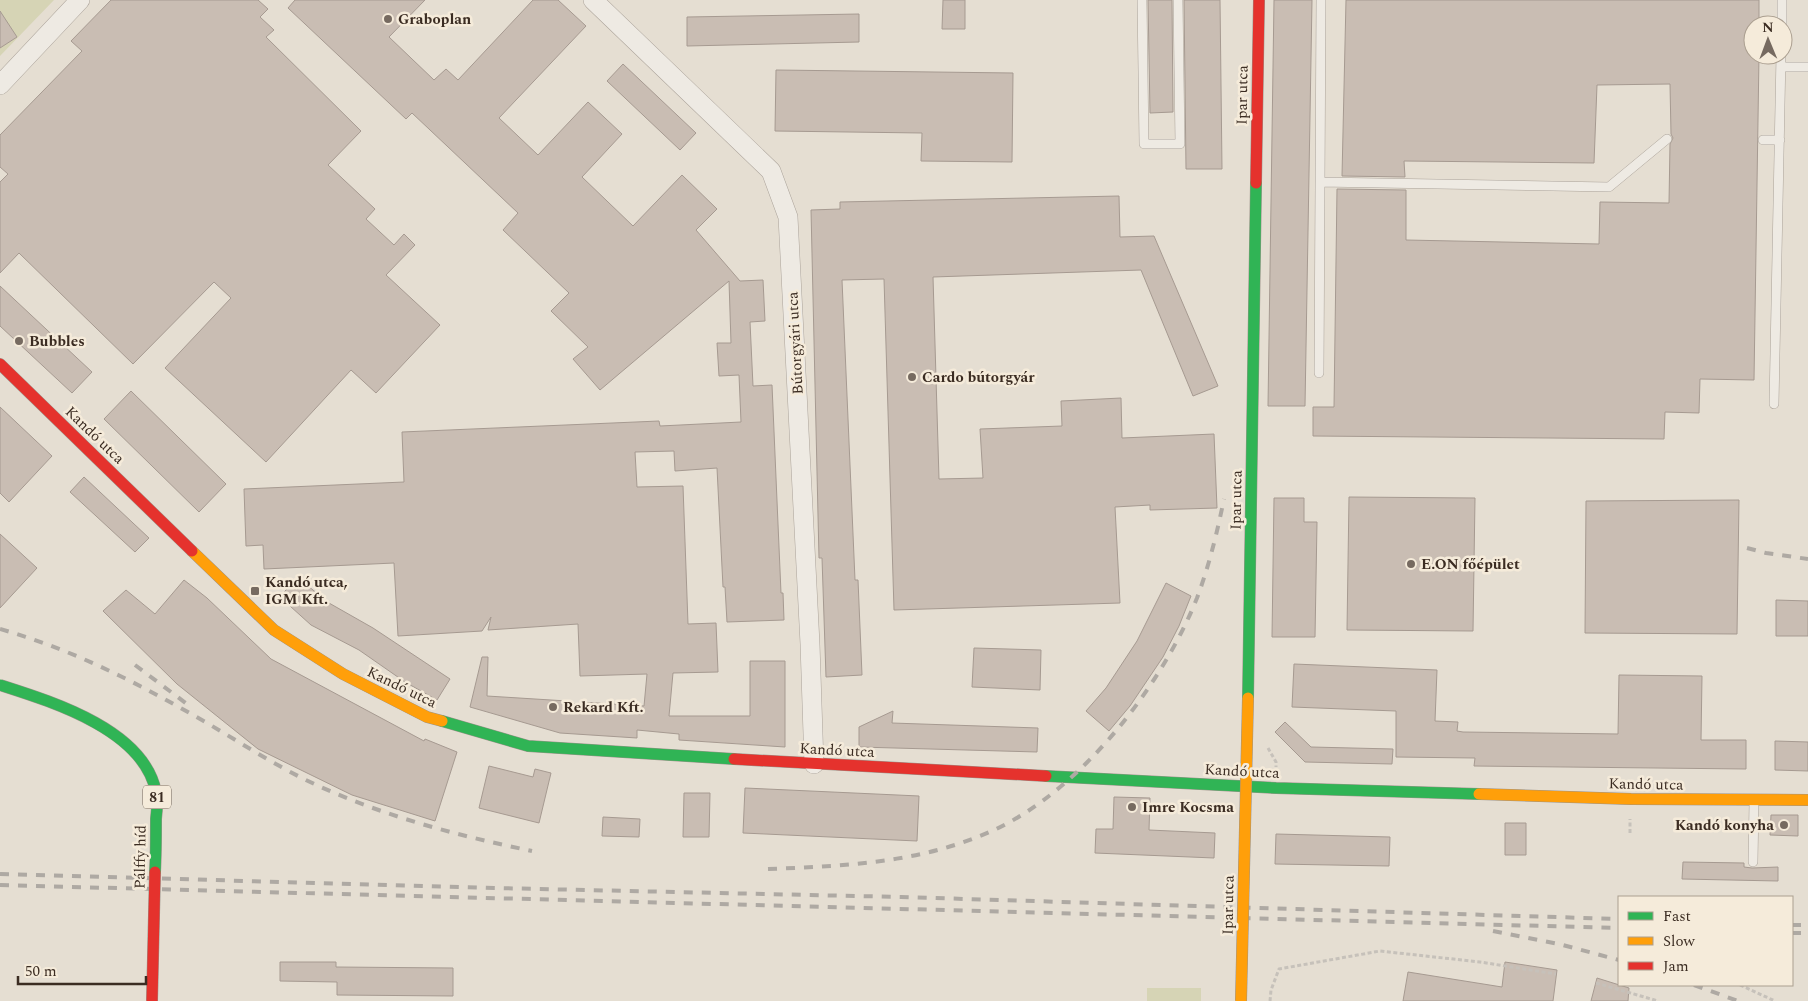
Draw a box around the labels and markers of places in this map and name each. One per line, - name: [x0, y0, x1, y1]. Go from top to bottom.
- place label: Graboplan: [398, 8, 471, 31]
- marker: Graboplan: [382, 13, 394, 25]
- place label: Bubbles: [29, 330, 85, 353]
- marker: Bubbles: [13, 335, 25, 347]
- place label: Cardo bútorgyár: [922, 366, 1035, 389]
- marker: Cardo bútorgyár: [906, 371, 918, 383]
- place label: E.ON főépület: [1421, 553, 1520, 576]
- marker: E.ON főépület: [1405, 558, 1417, 570]
- place label: Kandó utca, IGM Kft.: [265, 571, 348, 611]
- marker: Kandó utca, IGM Kft.: [249, 585, 261, 597]
- place label: Rekard Kft.: [563, 696, 644, 719]
- marker: Rekard Kft.: [547, 701, 559, 713]
- place label: Imre Kocsma: [1142, 796, 1234, 819]
- marker: Imre Kocsma: [1126, 801, 1138, 813]
- place label: Kandó konyha: [1675, 814, 1774, 837]
- marker: Kandó konyha: [1778, 819, 1790, 831]

